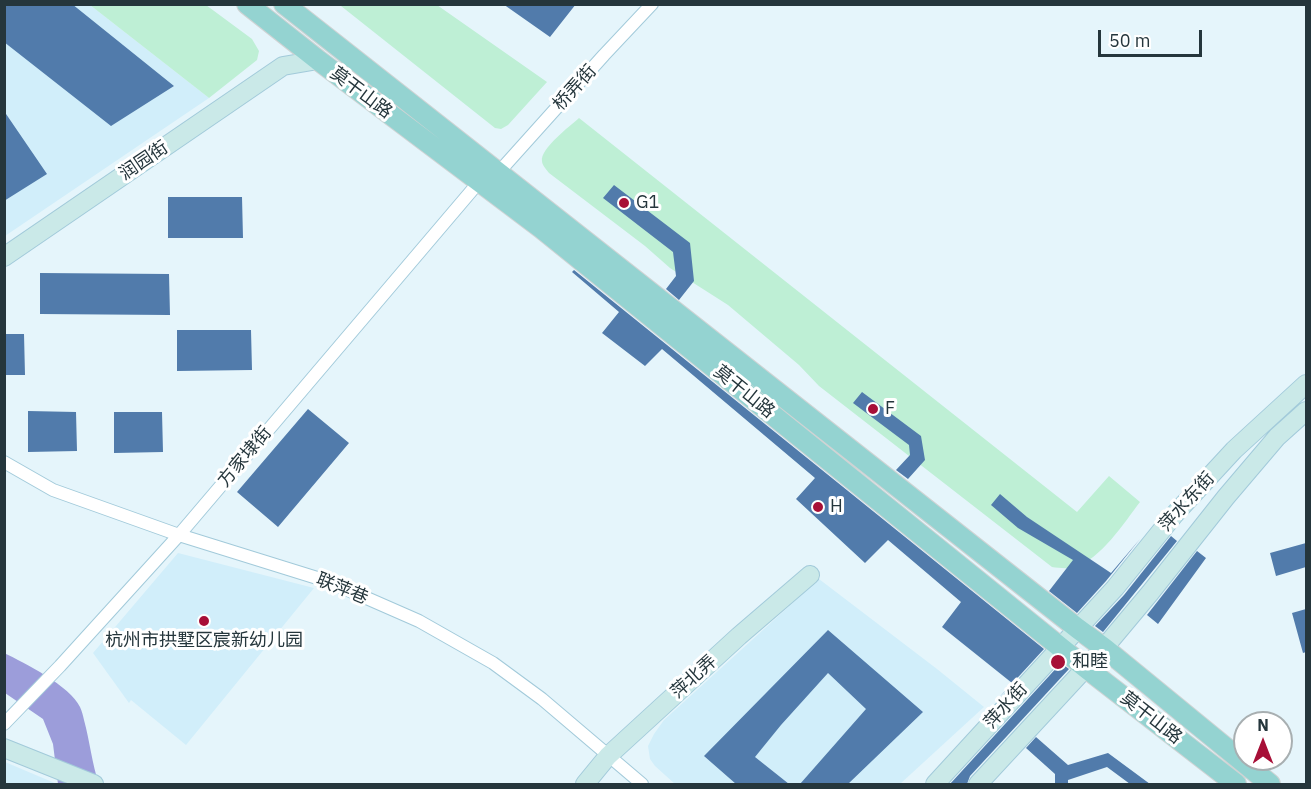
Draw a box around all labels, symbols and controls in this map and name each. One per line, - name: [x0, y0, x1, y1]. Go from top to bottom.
- scale bar: [1101, 18, 1204, 56]
- text: 50 m: [1109, 29, 1151, 52]
- street label: 桥弄街: [549, 61, 601, 115]
- street label: 莫干山路: [326, 63, 396, 123]
- street label: 润园街: [116, 137, 172, 185]
- place label: G1: [636, 192, 659, 214]
- marker: G1: [617, 196, 631, 210]
- street label: 莫干山路: [709, 361, 779, 423]
- place label: F: [885, 398, 895, 420]
- marker: F: [866, 402, 880, 416]
- street label: 方家埭街: [214, 422, 276, 492]
- street label: 萍水东街: [1155, 468, 1219, 536]
- place label: H: [830, 496, 843, 518]
- marker: H: [811, 500, 825, 514]
- street label: 联萍巷: [313, 569, 371, 609]
- marker: 杭州市拱墅区宸新幼儿园: [197, 614, 211, 628]
- place label: 杭州市拱墅区宸新幼儿园: [105, 630, 303, 652]
- street label: 萍北弄: [667, 651, 721, 703]
- place label: 和睦: [1072, 651, 1108, 673]
- marker: 和睦: [1049, 653, 1067, 671]
- street label: 萍水街: [980, 679, 1032, 733]
- street label: 莫干山路: [1116, 687, 1186, 749]
- north arrow: [1233, 711, 1293, 771]
- text: N: [1257, 715, 1269, 735]

